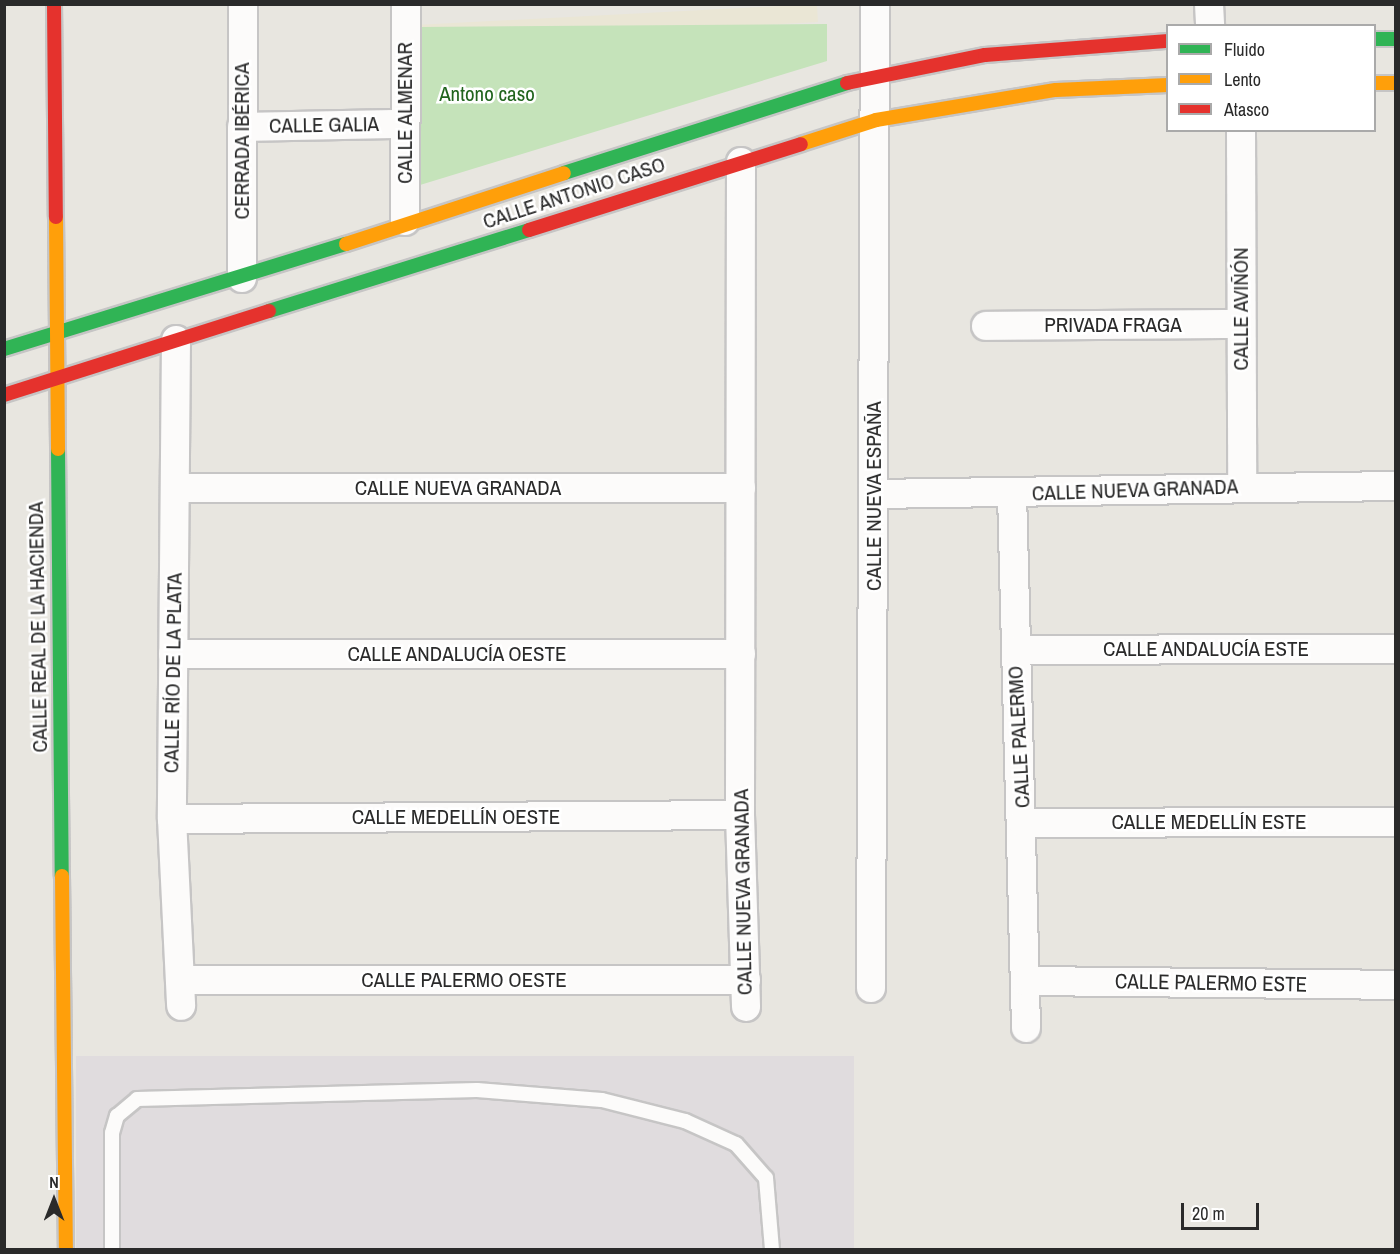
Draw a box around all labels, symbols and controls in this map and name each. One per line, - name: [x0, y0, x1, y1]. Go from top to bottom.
- legend: [1166, 24, 1376, 132]
- text: Fluido: [1224, 37, 1265, 62]
- street label: CALLE ALMENAR: [392, 42, 418, 184]
- street label: CERRADA IBÉRICA: [229, 62, 255, 220]
- text: Lento: [1224, 67, 1261, 92]
- park label: Antono caso: [439, 81, 535, 107]
- text: Atasco: [1224, 97, 1269, 122]
- street label: CALLE GALIA: [269, 111, 379, 139]
- street label: CALLE ANTONIO CASO: [479, 151, 669, 235]
- street label: CALLE AVIÑÓN: [1228, 247, 1254, 371]
- street label: PRIVADA FRAGA: [1044, 312, 1182, 338]
- street label: CALLE NUEVA ESPAÑA: [861, 401, 887, 591]
- street label: CALLE NUEVA GRANADA: [1031, 474, 1239, 506]
- street label: CALLE NUEVA GRANADA: [354, 475, 562, 501]
- street label: CALLE REAL DE LA HACIENDA: [23, 500, 53, 754]
- street label: CALLE RÍO DE LA PLATA: [159, 572, 187, 774]
- street label: CALLE ANDALUCÍA ESTE: [1102, 636, 1310, 662]
- street label: CALLE ANDALUCÍA OESTE: [346, 641, 568, 667]
- street label: CALLE PALERMO: [1003, 665, 1035, 809]
- street label: CALLE NUEVA GRANADA: [729, 788, 757, 996]
- street label: CALLE MEDELLÍN OESTE: [352, 804, 560, 830]
- street label: CALLE MEDELLÍN ESTE: [1111, 809, 1307, 835]
- street label: CALLE PALERMO OESTE: [361, 967, 567, 993]
- street label: CALLE PALERMO ESTE: [1115, 969, 1307, 997]
- north arrow: [24, 1170, 84, 1230]
- text: N: [49, 1171, 59, 1193]
- scale bar: [1184, 1191, 1262, 1229]
- text: 20 m: [1192, 1201, 1225, 1226]

